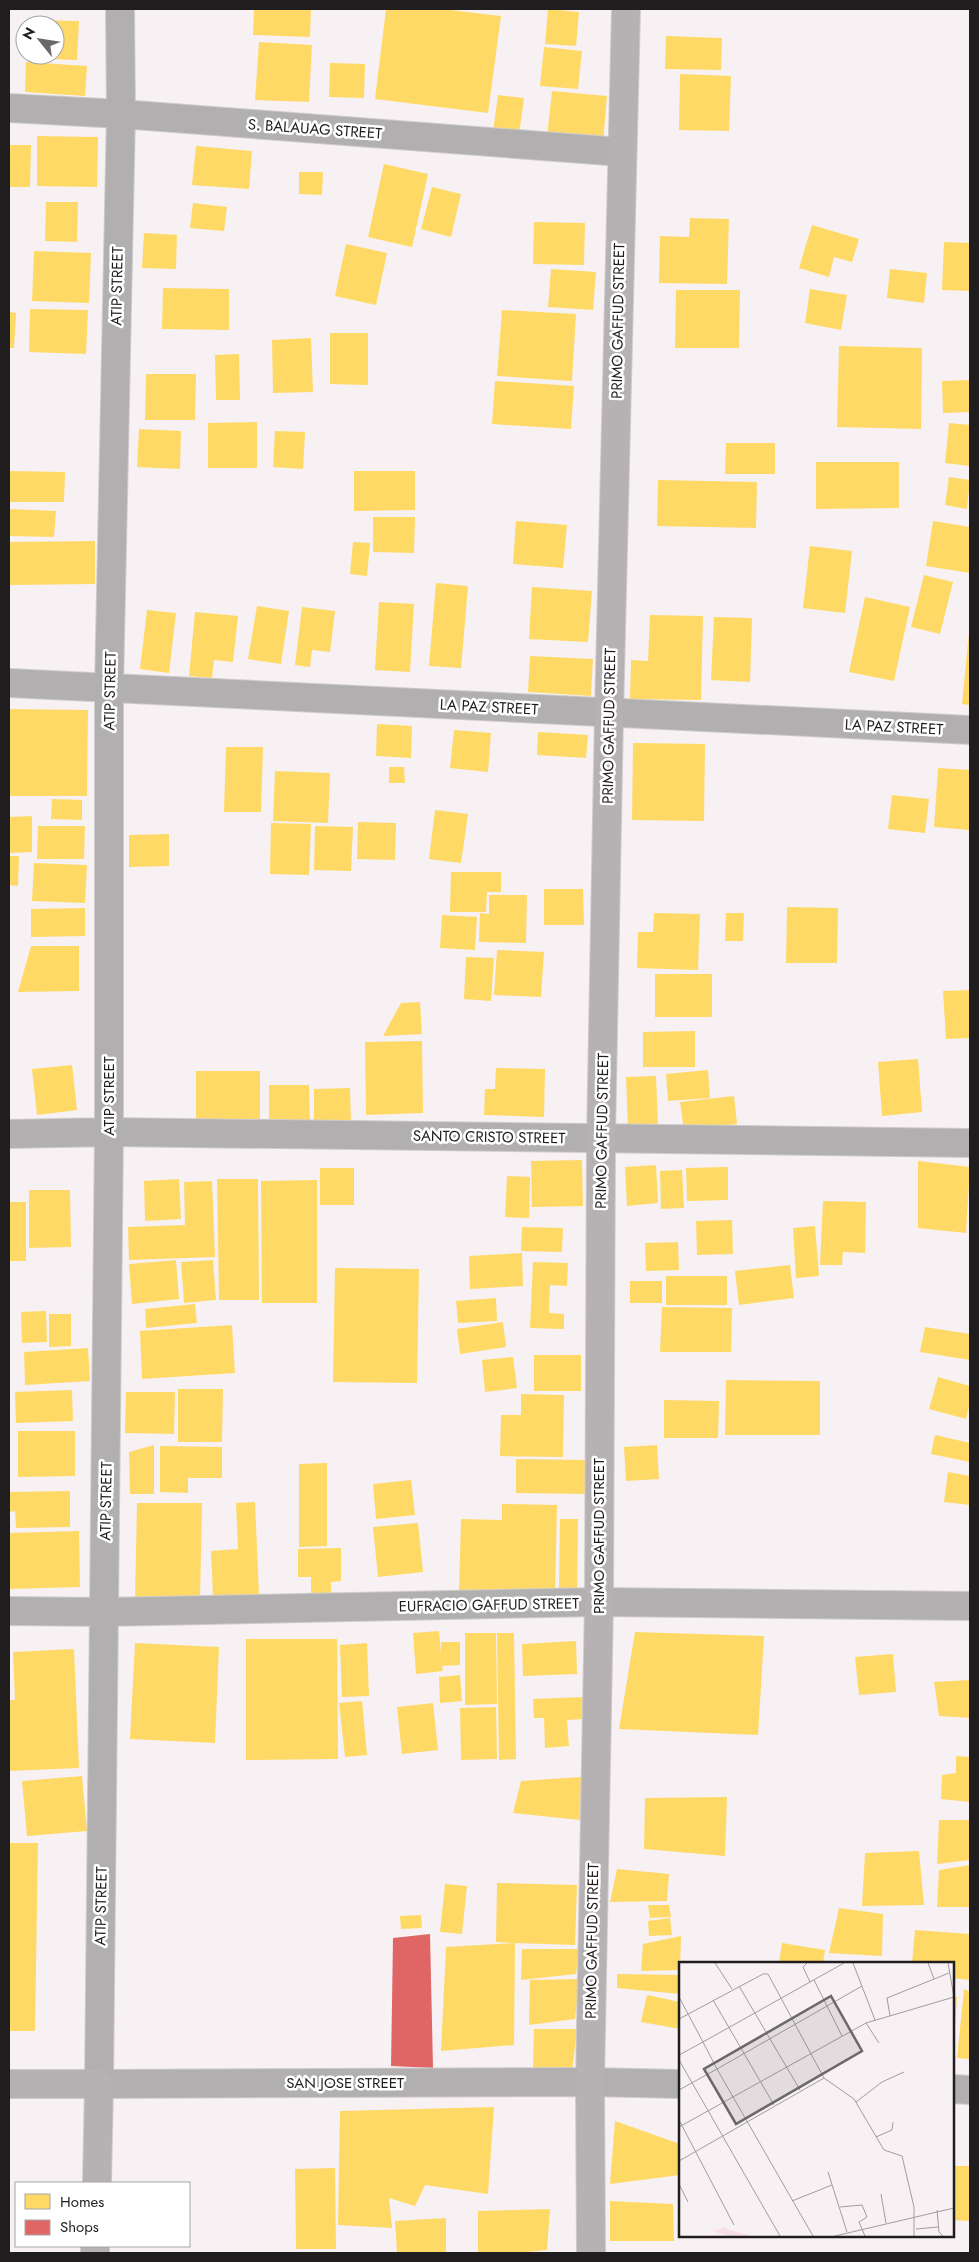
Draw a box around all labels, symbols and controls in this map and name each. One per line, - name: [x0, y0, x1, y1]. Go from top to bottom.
- north arrow: [15, 15, 65, 65]
- text: N: [17, 24, 40, 43]
- street label: S. BALAUAG STREET: [247, 113, 383, 145]
- street label: PRIMO GAFFUD STREET: [606, 243, 630, 399]
- street label: ATIP STREET: [105, 246, 129, 326]
- street label: PRIMO GAFFUD STREET: [597, 648, 621, 804]
- street label: ATIP STREET: [98, 651, 122, 731]
- street label: LA PAZ STREET: [439, 693, 539, 721]
- street label: LA PAZ STREET: [844, 713, 944, 741]
- street label: PRIMO GAFFUD STREET: [590, 1053, 614, 1209]
- street label: ATIP STREET: [98, 1056, 120, 1136]
- street label: SANTO CRISTO STREET: [413, 1125, 565, 1149]
- street label: PRIMO GAFFUD STREET: [588, 1458, 610, 1614]
- street label: ATIP STREET: [94, 1461, 118, 1541]
- street label: EUFRACIO GAFFUD STREET: [399, 1592, 579, 1618]
- street label: PRIMO GAFFUD STREET: [580, 1863, 604, 2019]
- street label: ATIP STREET: [89, 1866, 113, 1946]
- inset map: [679, 1962, 954, 2237]
- street label: SAN JOSE STREET: [286, 2072, 404, 2094]
- legend: [15, 2182, 190, 2247]
- text: Homes: [60, 2191, 104, 2213]
- text: Shops: [60, 2216, 99, 2238]

